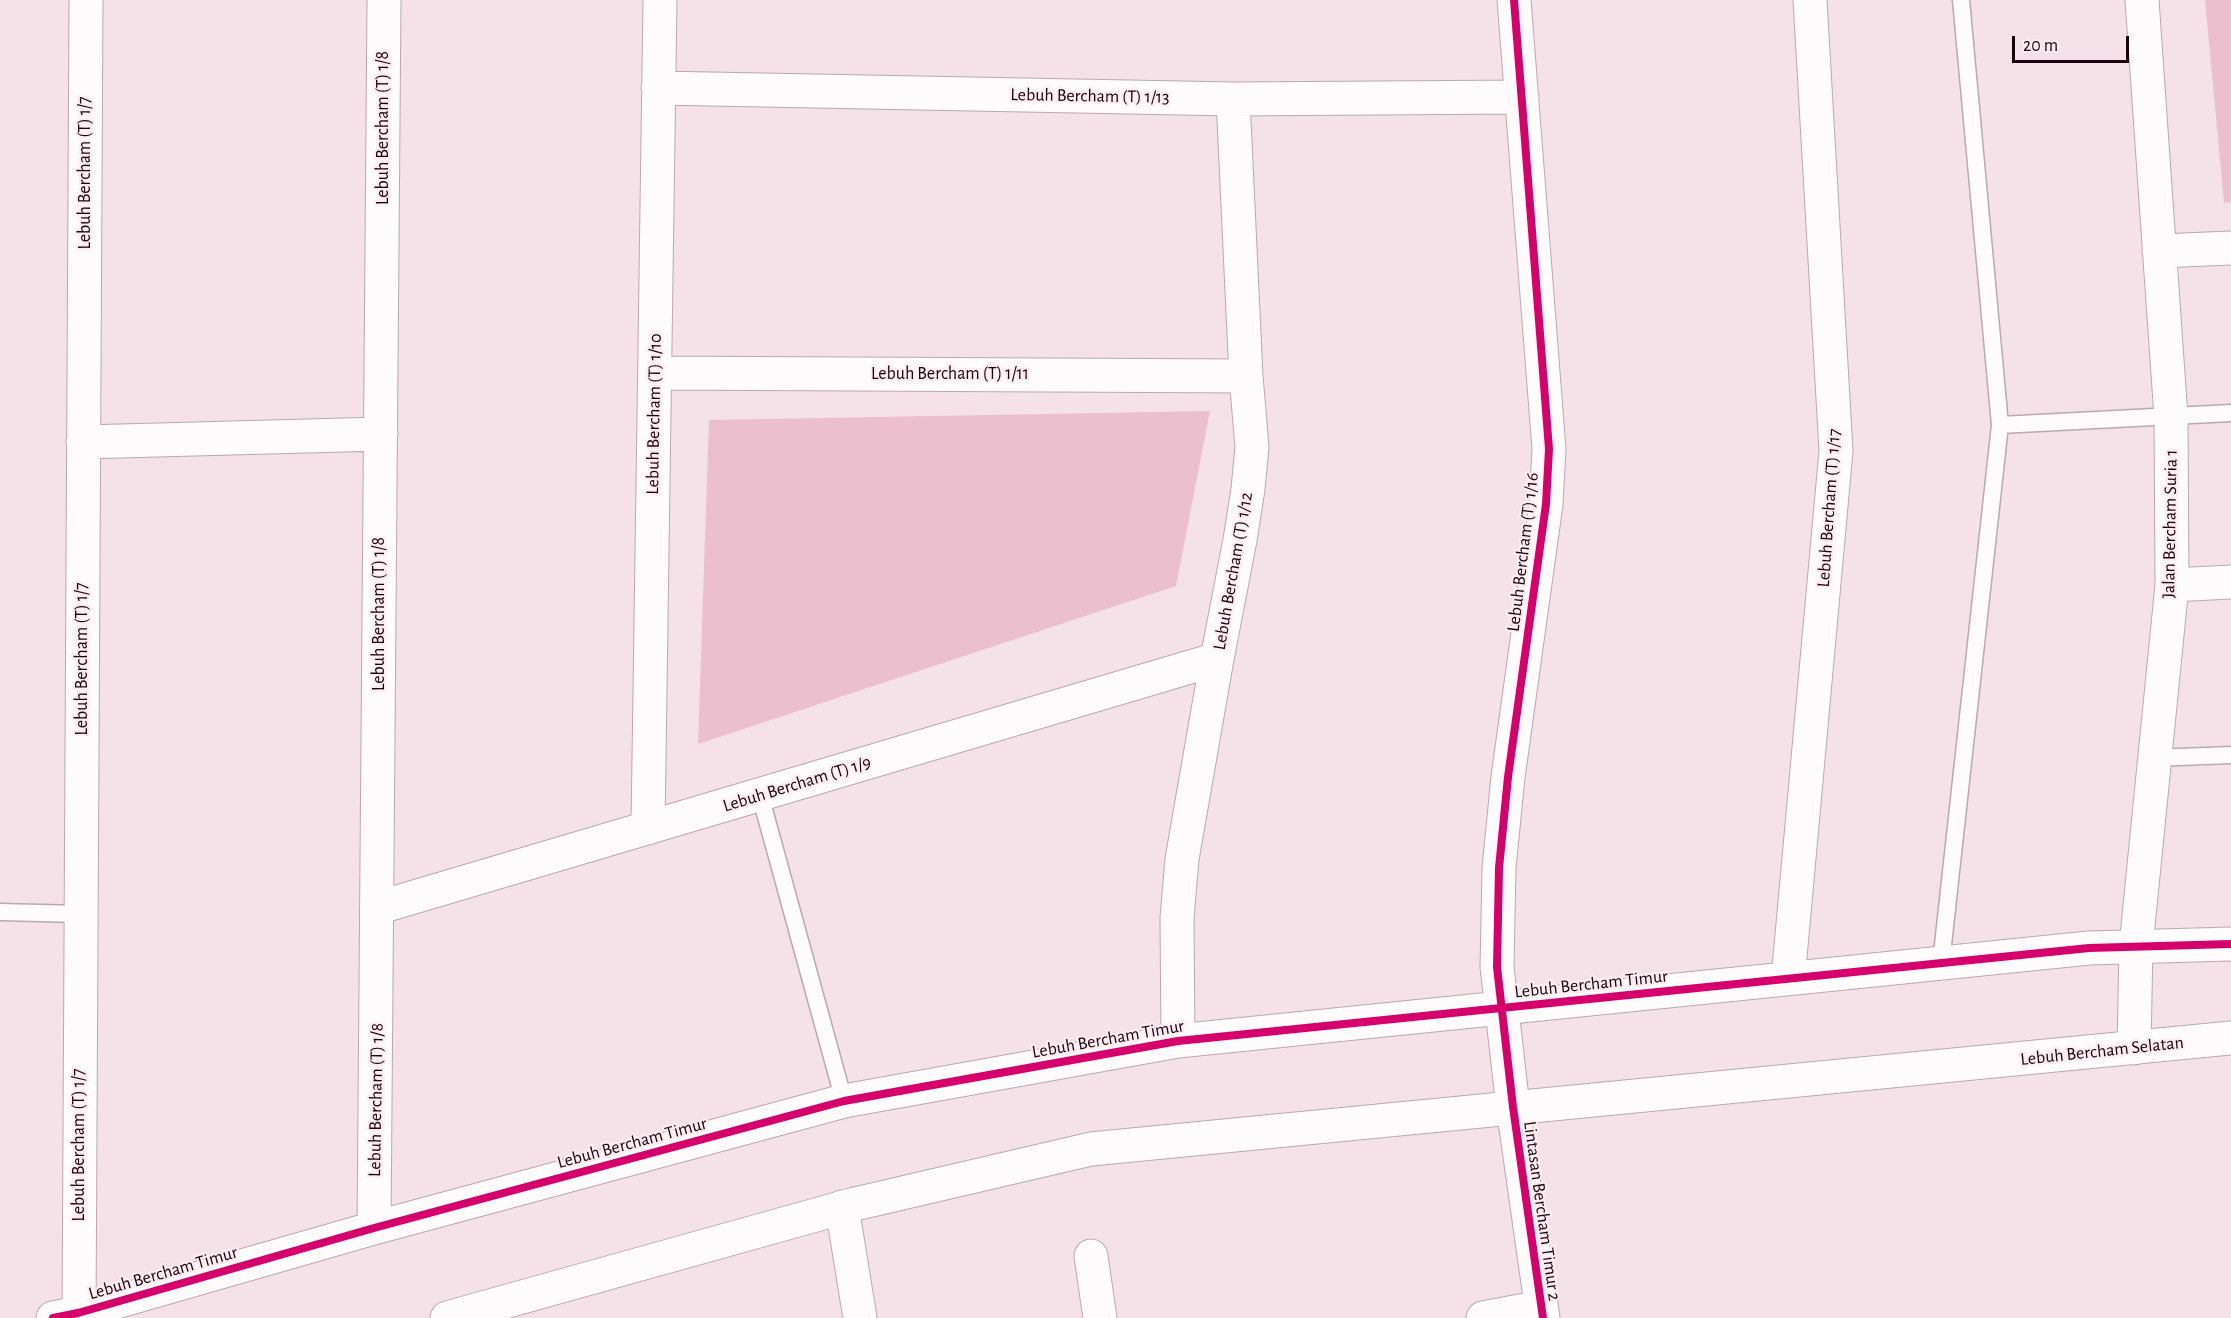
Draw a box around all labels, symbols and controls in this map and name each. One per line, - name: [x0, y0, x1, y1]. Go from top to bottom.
- scale bar: [2015, 24, 2132, 62]
- text: 20 m: [2023, 37, 2058, 55]
- street label: Lebuh Bercham (T) 1/8: [372, 51, 394, 205]
- street label: Lebuh Bercham (T) 1/13: [1010, 84, 1170, 108]
- street label: Lebuh Bercham (T) 1/7: [74, 96, 96, 250]
- street label: Lebuh Bercham (T) 1/10: [642, 333, 666, 495]
- street label: Lebuh Bercham (T) 1/11: [871, 363, 1029, 385]
- street label: Lebuh Bercham (T) 1/17: [1813, 428, 1845, 588]
- street label: Jalan Bercham Suria 1: [2158, 449, 2182, 599]
- street label: Lebuh Bercham (T) 1/16: [1503, 471, 1543, 633]
- street label: Lebuh Bercham (T) 1/12: [1208, 490, 1258, 652]
- street label: Lebuh Bercham (T) 1/8: [368, 537, 390, 691]
- street label: Lebuh Bercham (T) 1/7: [71, 582, 93, 736]
- street label: Lebuh Bercham (T) 1/9: [720, 751, 874, 817]
- street label: Lebuh Bercham Timur: [1513, 965, 1669, 1003]
- street label: Lebuh Bercham Timur: [1030, 1015, 1186, 1063]
- street label: Lebuh Bercham (T) 1/8: [364, 1023, 388, 1177]
- street label: Lebuh Bercham Selatan: [2019, 1032, 2185, 1070]
- street label: Lebuh Bercham (T) 1/7: [68, 1068, 90, 1222]
- street label: Lebuh Bercham Timur: [555, 1113, 709, 1173]
- street label: Lintasan Bercham Timur 2: [1519, 1120, 1565, 1302]
- street label: Lebuh Bercham Timur: [86, 1241, 240, 1305]

